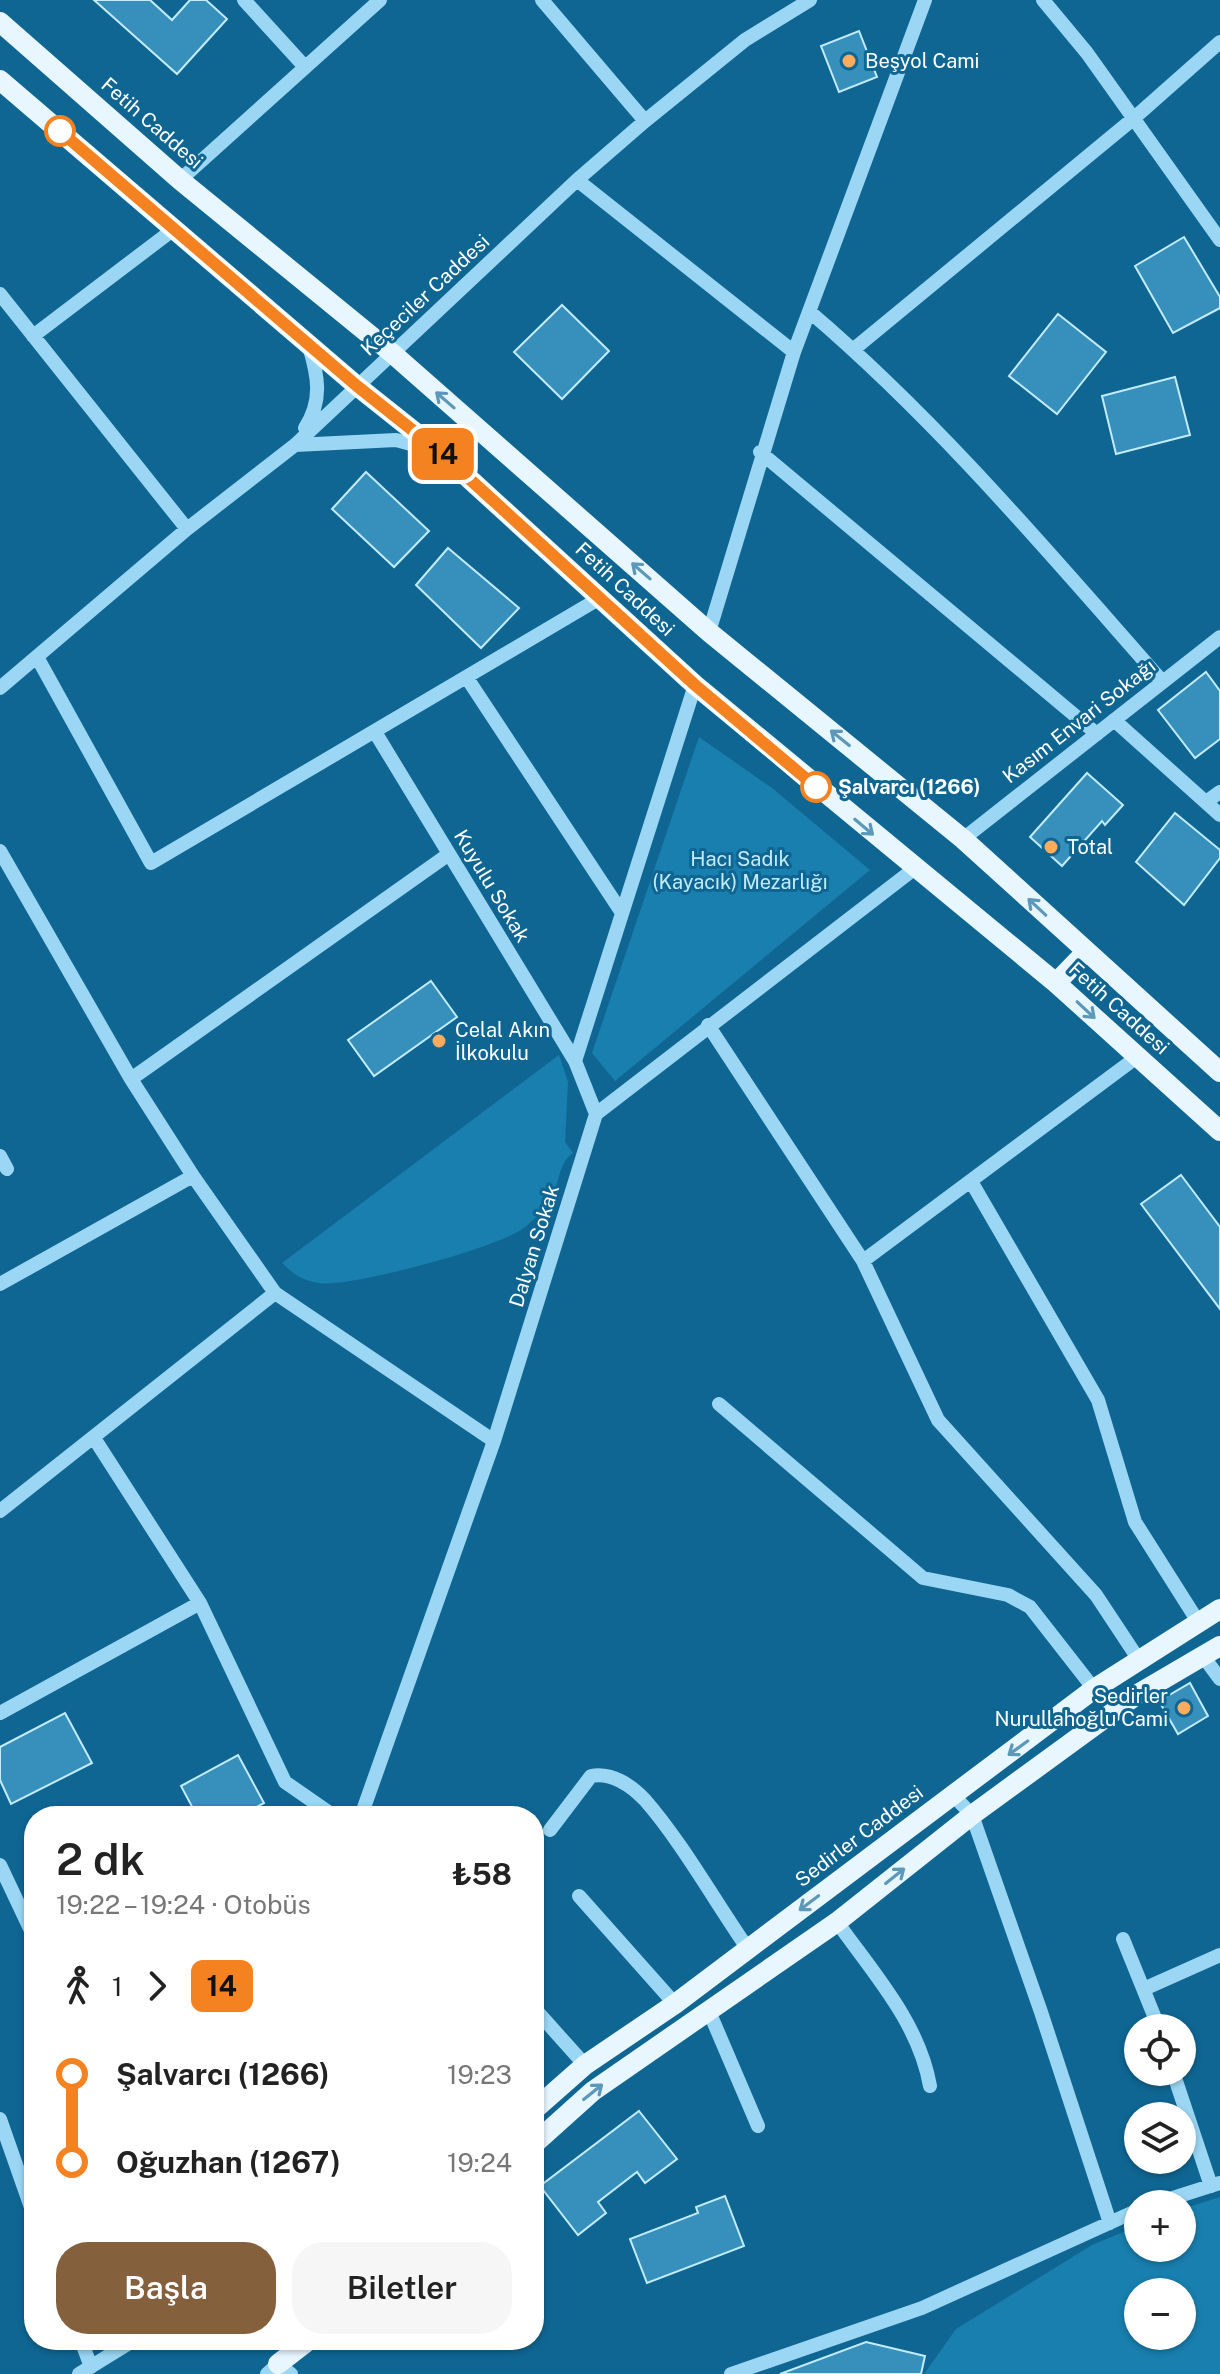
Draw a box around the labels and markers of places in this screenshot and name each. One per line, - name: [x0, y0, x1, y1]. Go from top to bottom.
- place label: Beşyol Cami: [865, 49, 979, 73]
- marker: Beşyol Cami: [840, 52, 858, 70]
- unlabelled marker: [45, 116, 75, 146]
- marker: Şalvarcı (1266): [801, 772, 831, 802]
- place label: Şalvarcı (1266): [838, 775, 980, 799]
- place label: Total: [1067, 835, 1113, 859]
- marker: Total: [1042, 838, 1060, 856]
- place label: Celal Akın İlkokulu: [455, 1018, 550, 1065]
- marker: Celal Akın İlkokulu: [430, 1032, 448, 1050]
- place label: Sedirler Nurullahoğlu Cami: [995, 1684, 1168, 1731]
- marker: Sedirler Nurullahoğlu Cami: [1175, 1699, 1193, 1717]

